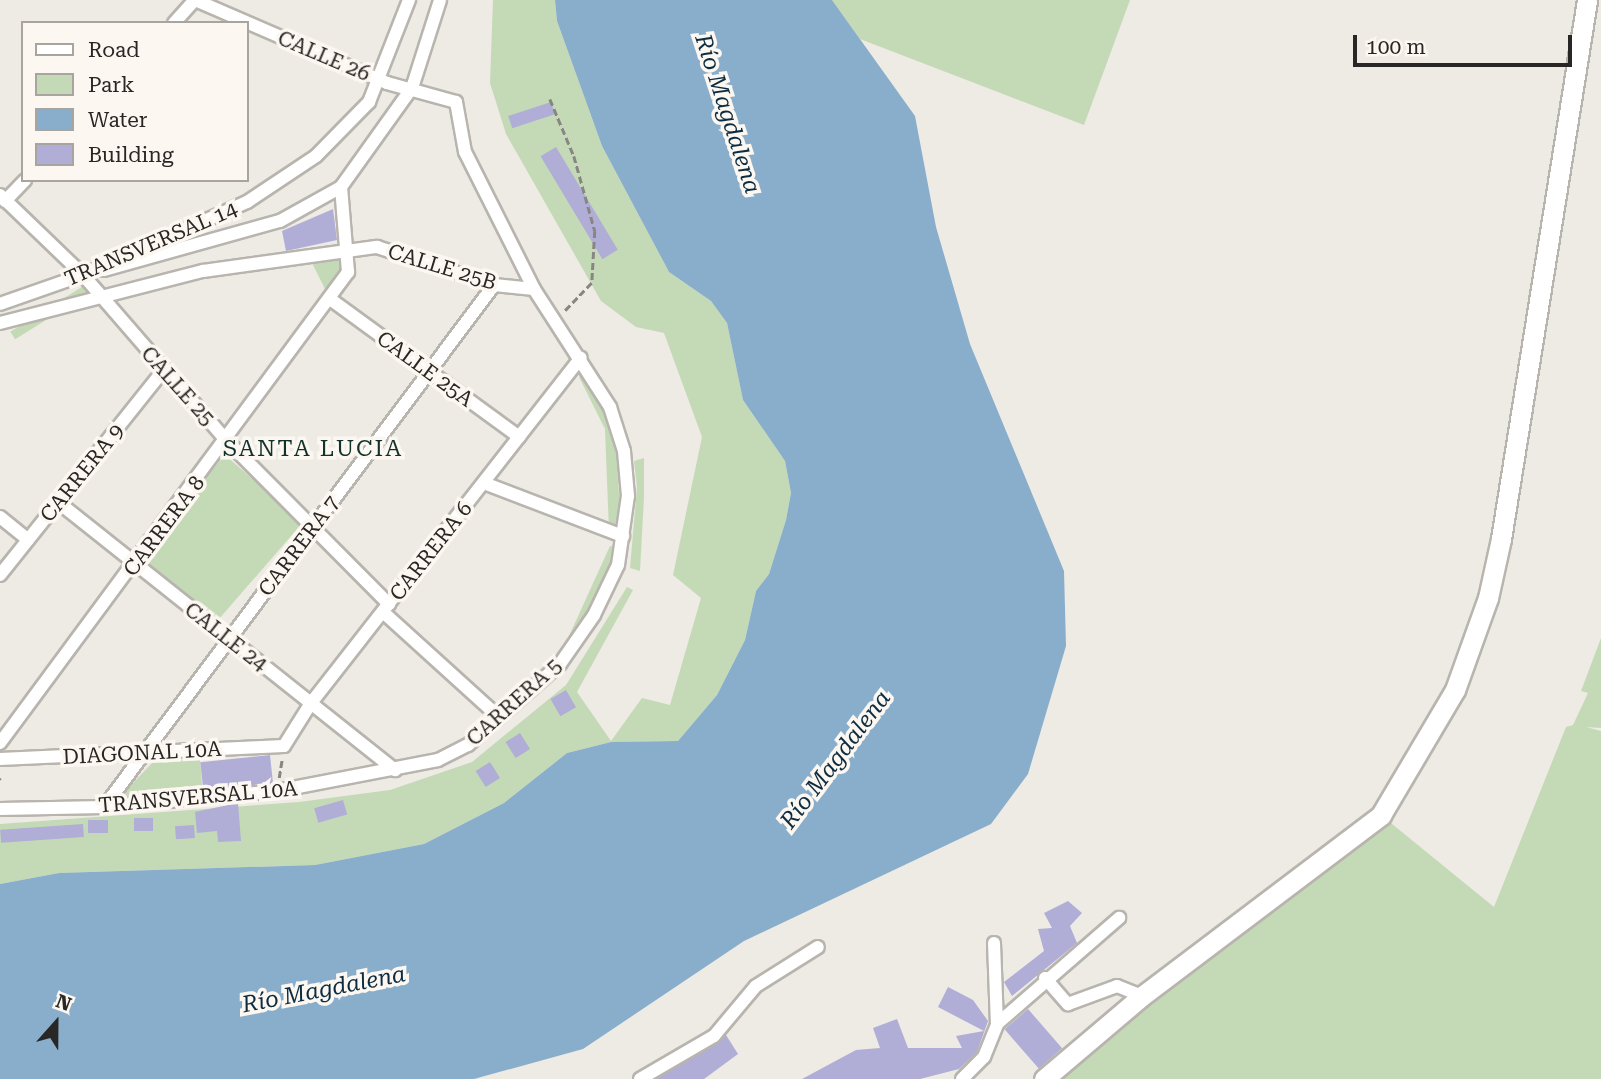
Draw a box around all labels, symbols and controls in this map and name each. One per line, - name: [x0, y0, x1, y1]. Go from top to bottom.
- legend: [21, 21, 248, 182]
- scale bar: [1356, 21, 1575, 65]
- street label: CALLE 26: [274, 25, 374, 87]
- water label: Río Magdalena: [688, 31, 766, 197]
- text: 100 m: [1366, 35, 1426, 59]
- text: Road: [88, 38, 140, 62]
- text: Park: [88, 73, 134, 97]
- text: Water: [88, 108, 147, 132]
- text: Building: [88, 143, 174, 167]
- street label: TRANSVERSAL 14: [61, 196, 241, 292]
- street label: CALLE 25B: [385, 239, 499, 295]
- street label: CALLE 25A: [372, 326, 478, 412]
- street label: CALLE 25: [136, 341, 220, 431]
- street label: CARRERA 9: [35, 419, 129, 527]
- district label: SANTA LUCIA: [224, 435, 402, 463]
- street label: CARRERA 8: [118, 471, 210, 581]
- street label: CARRERA 7: [253, 491, 345, 601]
- street label: CARRERA 6: [384, 496, 478, 606]
- street label: CALLE 24: [180, 597, 272, 677]
- street label: CARRERA 5: [461, 653, 567, 751]
- water label: Río Magdalena: [775, 685, 897, 835]
- street label: DIAGONAL 10A: [62, 736, 222, 770]
- street label: TRANSVERSAL 10A: [97, 776, 299, 818]
- water label: Río Magdalena: [240, 961, 408, 1019]
- north arrow: [21, 988, 91, 1058]
- text: N: [53, 990, 75, 1016]

